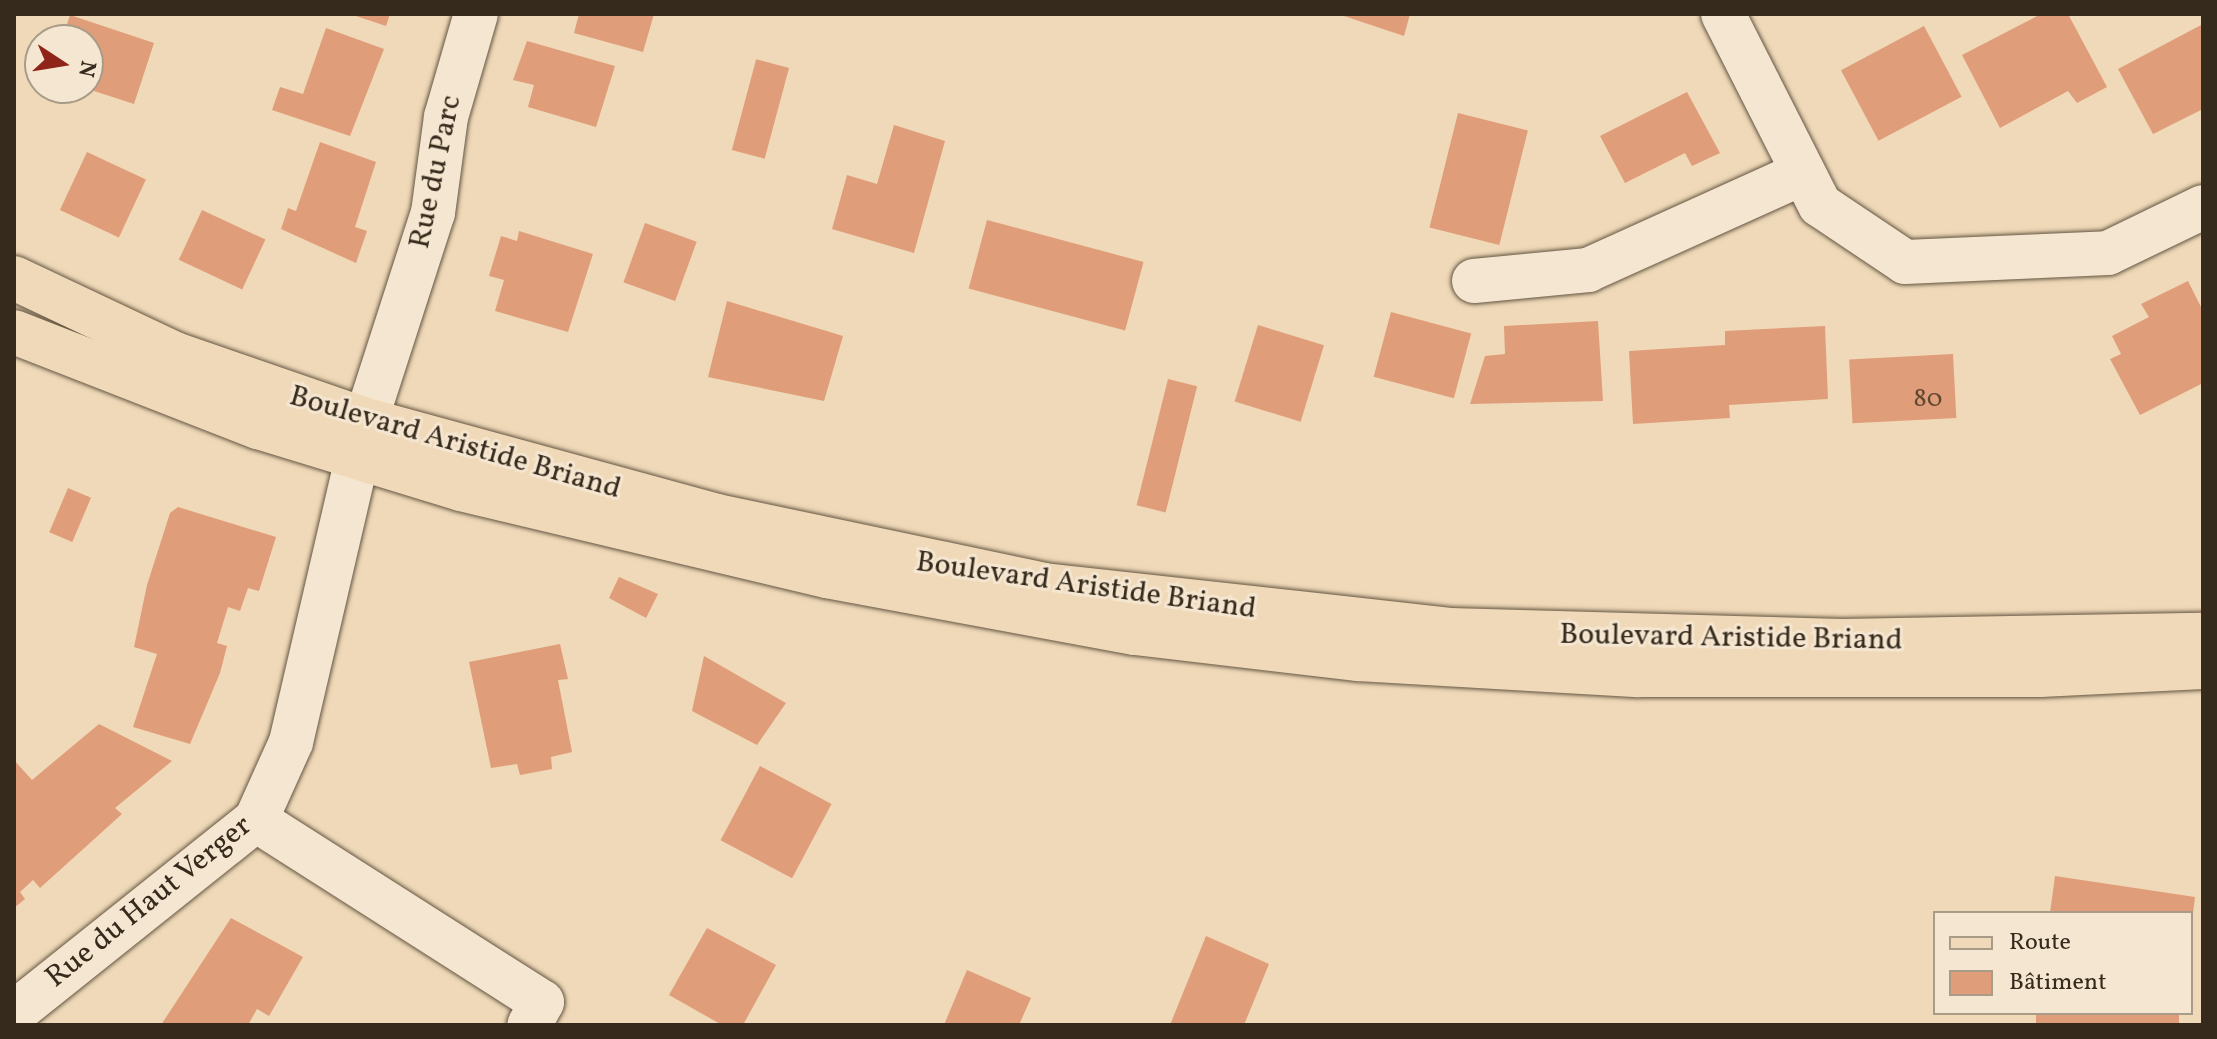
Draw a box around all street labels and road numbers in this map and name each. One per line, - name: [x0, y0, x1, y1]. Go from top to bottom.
- street label: Rue du Parc: [402, 92, 470, 252]
- street label: Boulevard Aristide Briand: [285, 378, 625, 508]
- street label: Boulevard Aristide Briand: [914, 544, 1258, 628]
- street label: Boulevard Aristide Briand: [1559, 617, 1903, 659]
- street label: Rue du Haut Verger: [39, 808, 259, 996]

